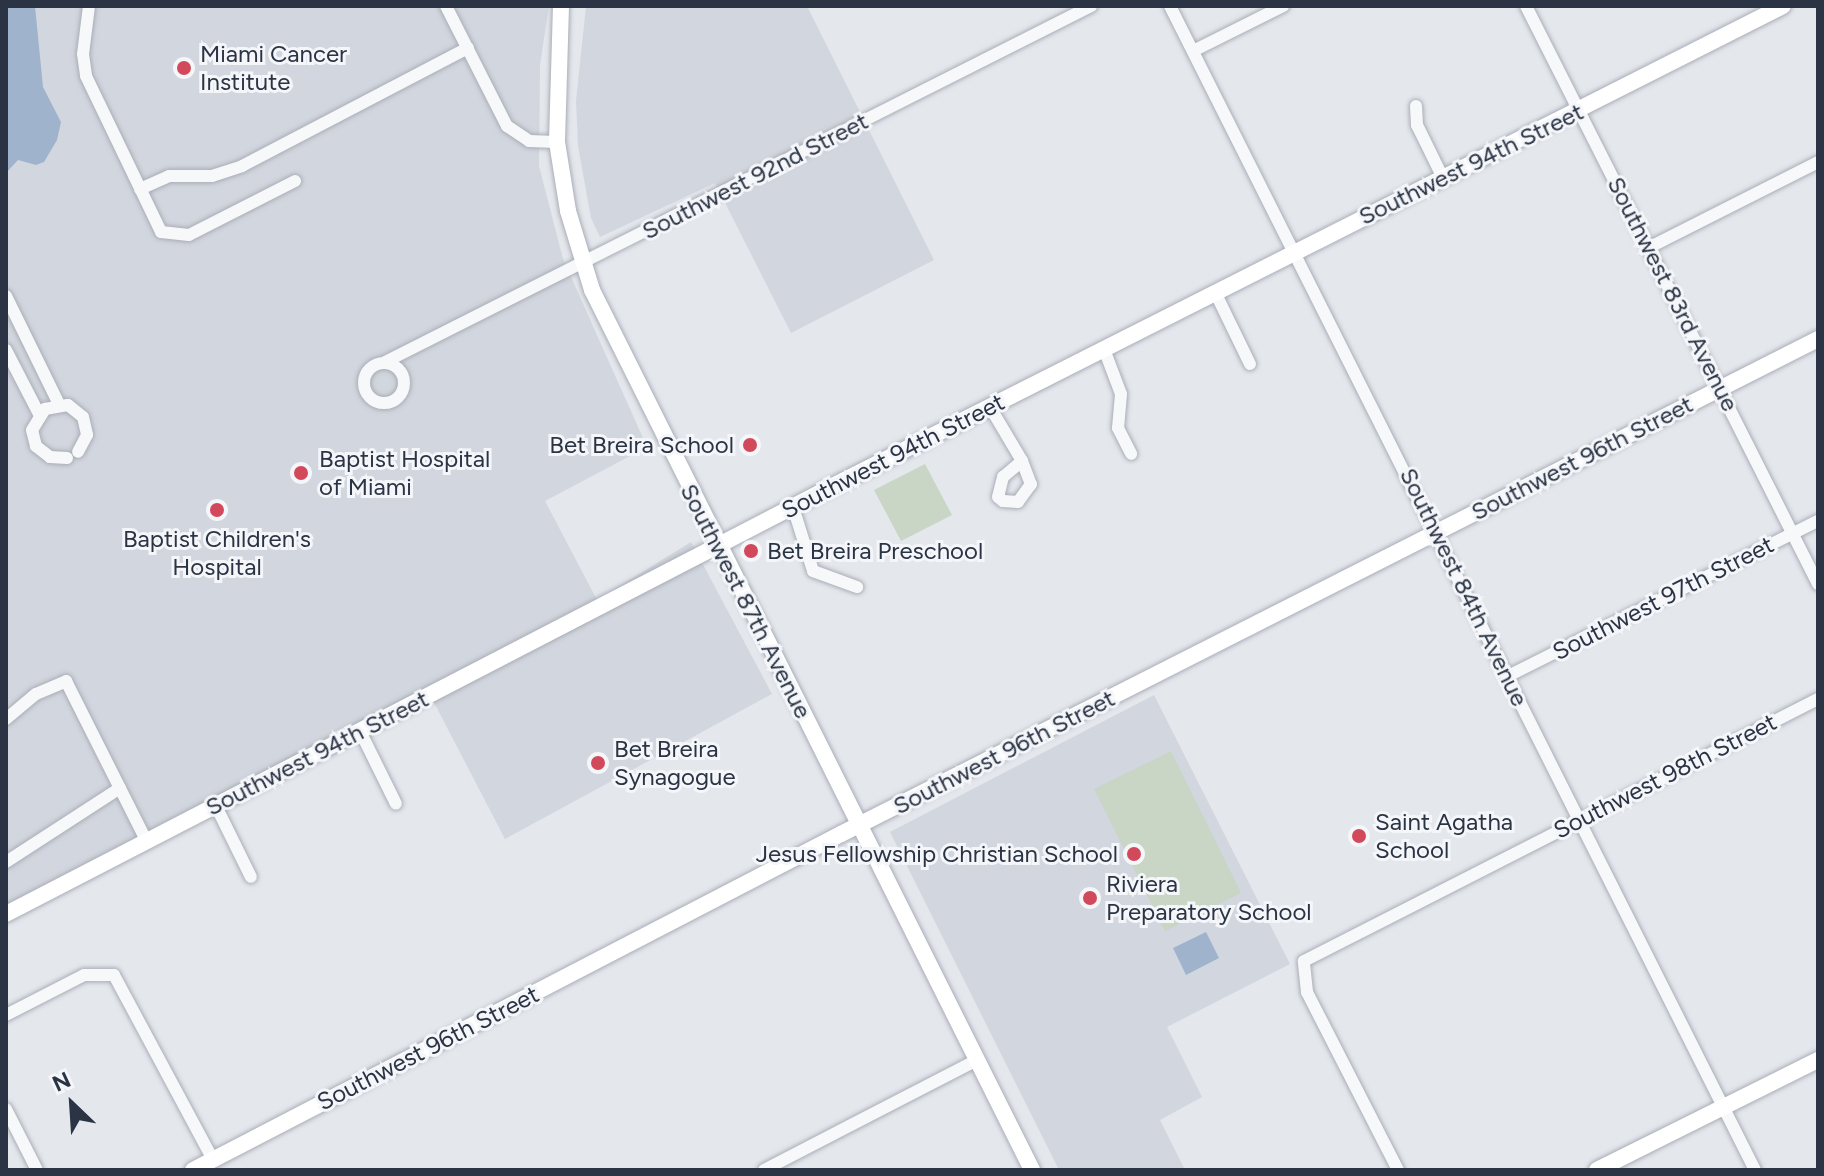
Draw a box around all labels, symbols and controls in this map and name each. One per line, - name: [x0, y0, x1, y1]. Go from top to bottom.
- place label: Miami Cancer Institute: [200, 40, 347, 96]
- marker: Miami Cancer Institute: [175, 59, 193, 77]
- street label: Southwest 94th Street: [1354, 97, 1588, 231]
- street label: Southwest 92nd Street: [637, 106, 873, 246]
- street label: Southwest 83rd Avenue: [1601, 172, 1745, 416]
- street label: Southwest 94th Street: [777, 387, 1009, 525]
- street label: Southwest 96th Street: [1466, 390, 1698, 526]
- place label: Bet Breira School: [549, 431, 734, 459]
- marker: Bet Breira School: [741, 436, 759, 454]
- place label: Baptist Hospital of Miami: [319, 445, 490, 501]
- marker: Baptist Hospital of Miami: [290, 462, 312, 484]
- street label: Southwest 84th Avenue: [1394, 463, 1534, 711]
- street label: Southwest 87th Avenue: [674, 479, 818, 723]
- marker: Baptist Children's Hospital: [206, 499, 228, 521]
- place label: Baptist Children's Hospital: [123, 525, 311, 581]
- street label: Southwest 97th Street: [1548, 530, 1778, 666]
- place label: Bet Breira Preschool: [767, 537, 983, 565]
- marker: Bet Breira Preschool: [742, 542, 760, 560]
- street label: Southwest 94th Street: [201, 684, 433, 822]
- street label: Southwest 96th Street: [888, 684, 1120, 820]
- street label: Southwest 98th Street: [1549, 707, 1781, 845]
- place label: Bet Breira Synagogue: [614, 735, 736, 791]
- marker: Bet Breira Synagogue: [589, 754, 607, 772]
- place label: Saint Agatha School: [1375, 808, 1513, 864]
- marker: Saint Agatha School: [1350, 827, 1368, 845]
- place label: Jesus Fellowship Christian School: [756, 840, 1118, 868]
- marker: Jesus Fellowship Christian School: [1125, 845, 1143, 863]
- place label: Riviera Preparatory School: [1106, 870, 1312, 926]
- marker: Riviera Preparatory School: [1081, 889, 1099, 907]
- street label: Southwest 96th Street: [312, 980, 544, 1116]
- north arrow: [32, 1064, 112, 1144]
- text: N: [48, 1066, 75, 1098]

